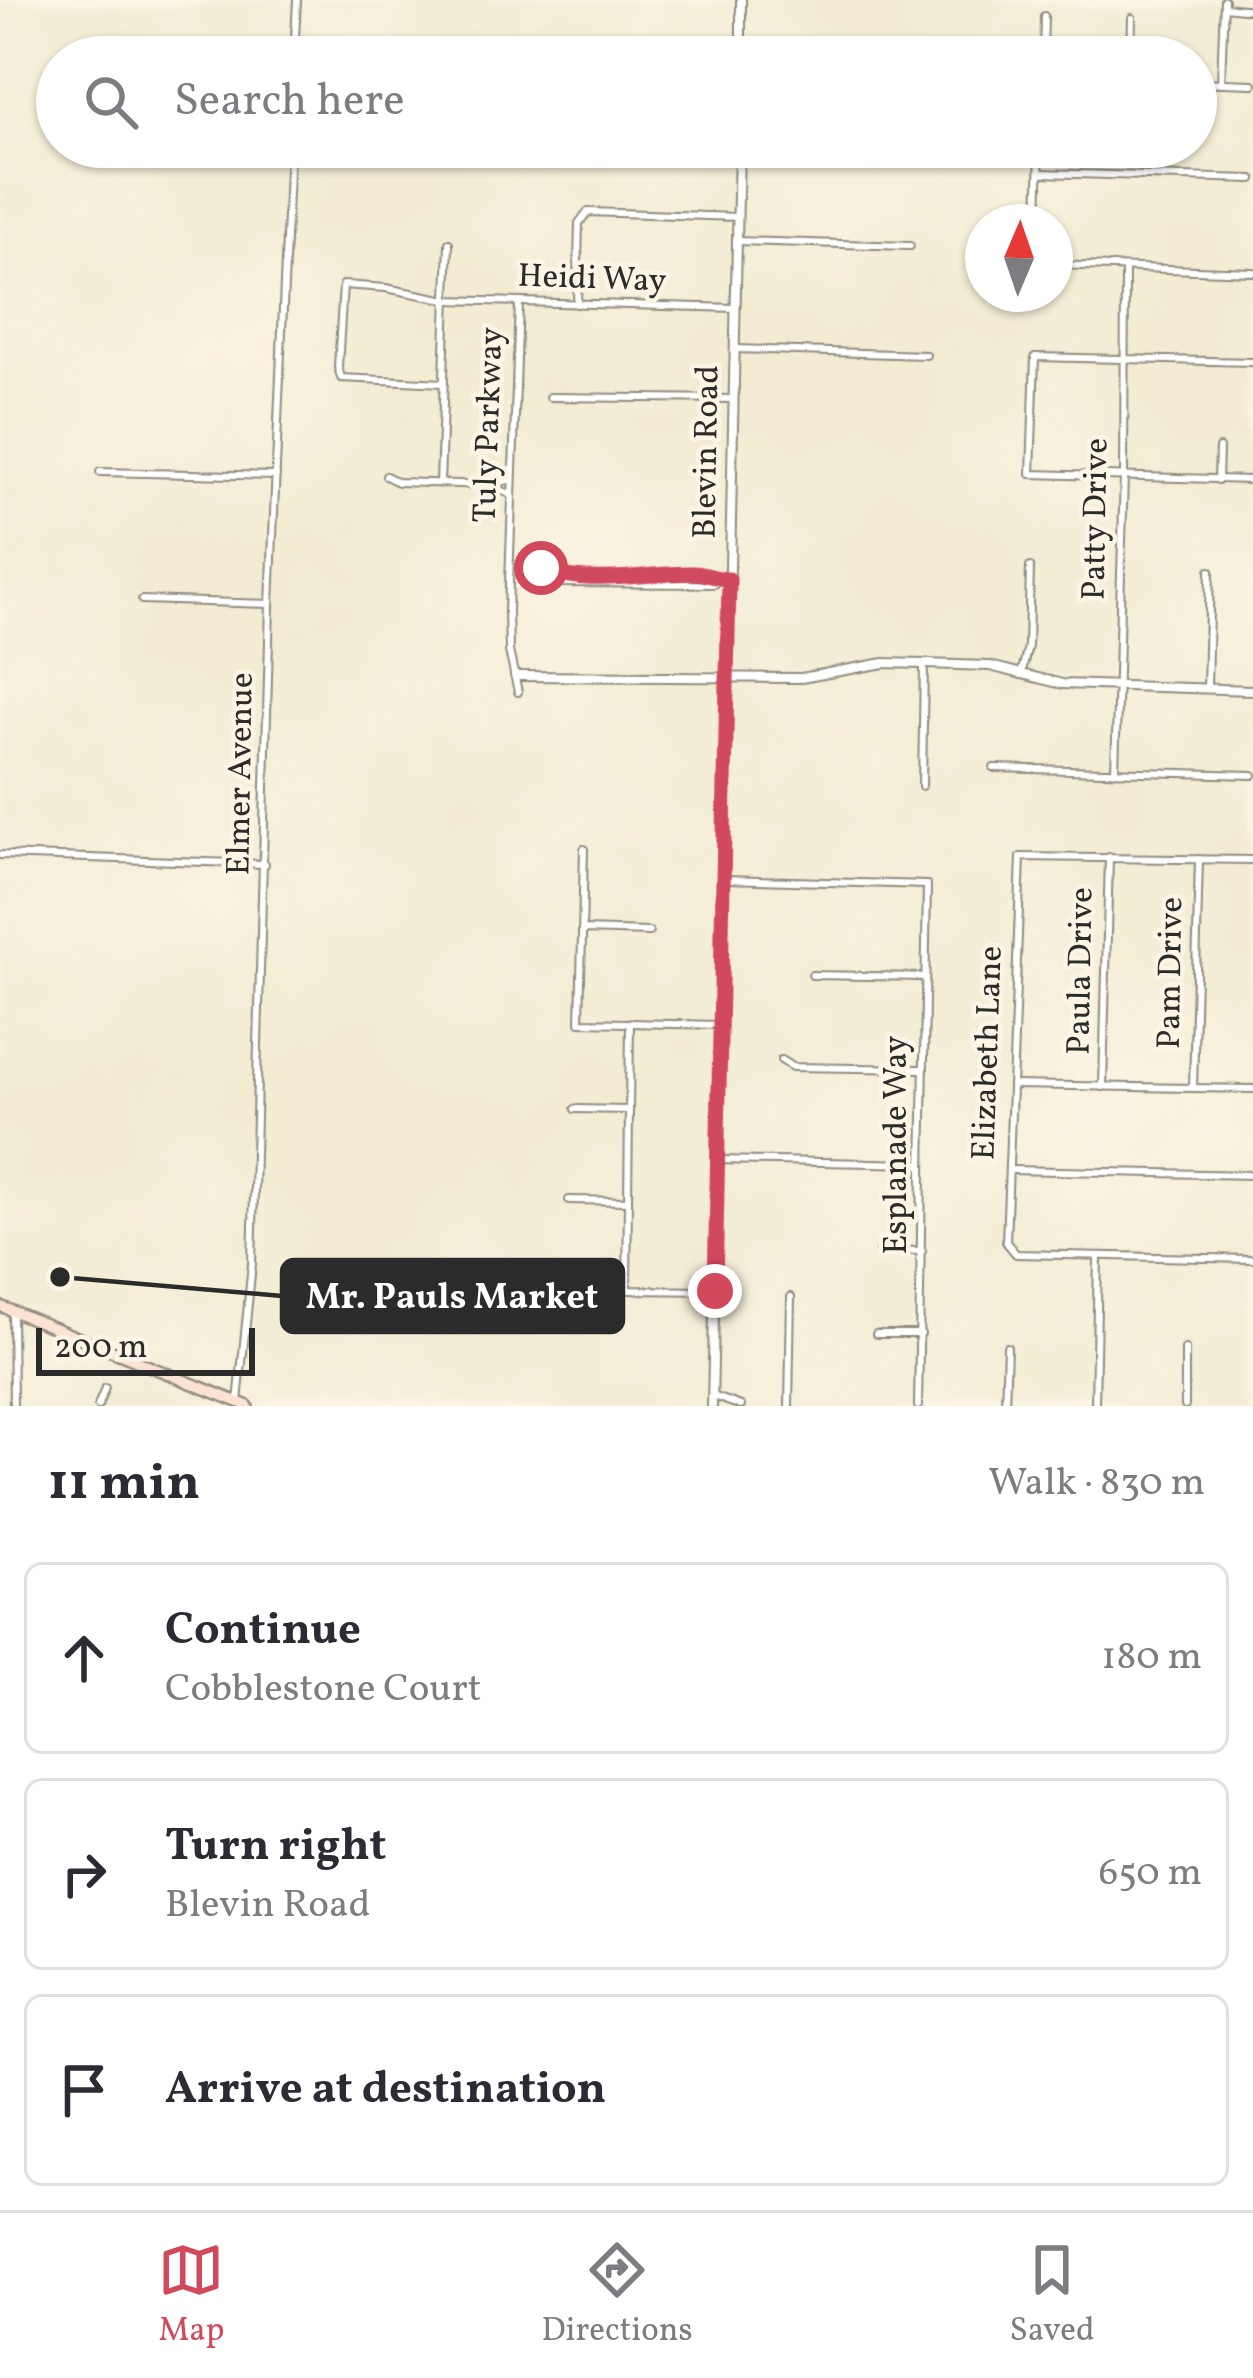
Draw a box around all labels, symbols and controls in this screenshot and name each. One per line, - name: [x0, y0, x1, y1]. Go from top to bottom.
- search box: [36, 36, 1217, 168]
- icon: search: [78, 69, 144, 135]
- text: Search here: [174, 71, 405, 134]
- north arrow: [965, 204, 1073, 312]
- street label: Heidi Way: [517, 254, 667, 306]
- street label: Tuly Parkway: [464, 326, 516, 524]
- street label: Blevin Road: [683, 365, 733, 539]
- street label: Patty Drive: [1073, 438, 1121, 600]
- route start: [514, 541, 568, 595]
- street label: Elmer Avenue: [217, 672, 267, 876]
- street label: Paula Drive: [1058, 887, 1106, 1055]
- street label: Pam Drive: [1148, 897, 1196, 1049]
- street label: Elizabeth Lane: [962, 945, 1016, 1161]
- street label: Esplanade Way: [875, 1035, 921, 1254]
- callout: Mr. Pauls Market: [282, 1260, 623, 1332]
- route end: [688, 1264, 742, 1318]
- text: Mr. Pauls Market: [306, 1274, 598, 1324]
- scale bar: [36, 1322, 255, 1375]
- text: 200 m: [54, 1326, 148, 1372]
- text: 11 min: [48, 1449, 200, 1520]
- text: Walk · 830 m: [988, 1457, 1205, 1511]
- text: Continue: [165, 1600, 361, 1663]
- icon: ahead: [51, 1625, 117, 1691]
- text: 180 m: [1101, 1631, 1202, 1685]
- text: Cobblestone Court: [165, 1663, 481, 1717]
- text: Turn right: [165, 1816, 386, 1879]
- icon: right: [51, 1841, 117, 1907]
- text: 650 m: [1099, 1847, 1202, 1901]
- text: Blevin Road: [165, 1879, 371, 1933]
- icon: arrive: [51, 2057, 117, 2123]
- text: Arrive at destination: [165, 2059, 606, 2122]
- tab: Map: [158, 2237, 225, 2355]
- tab: Directions: [541, 2237, 693, 2355]
- tab: Saved: [1010, 2237, 1095, 2355]

